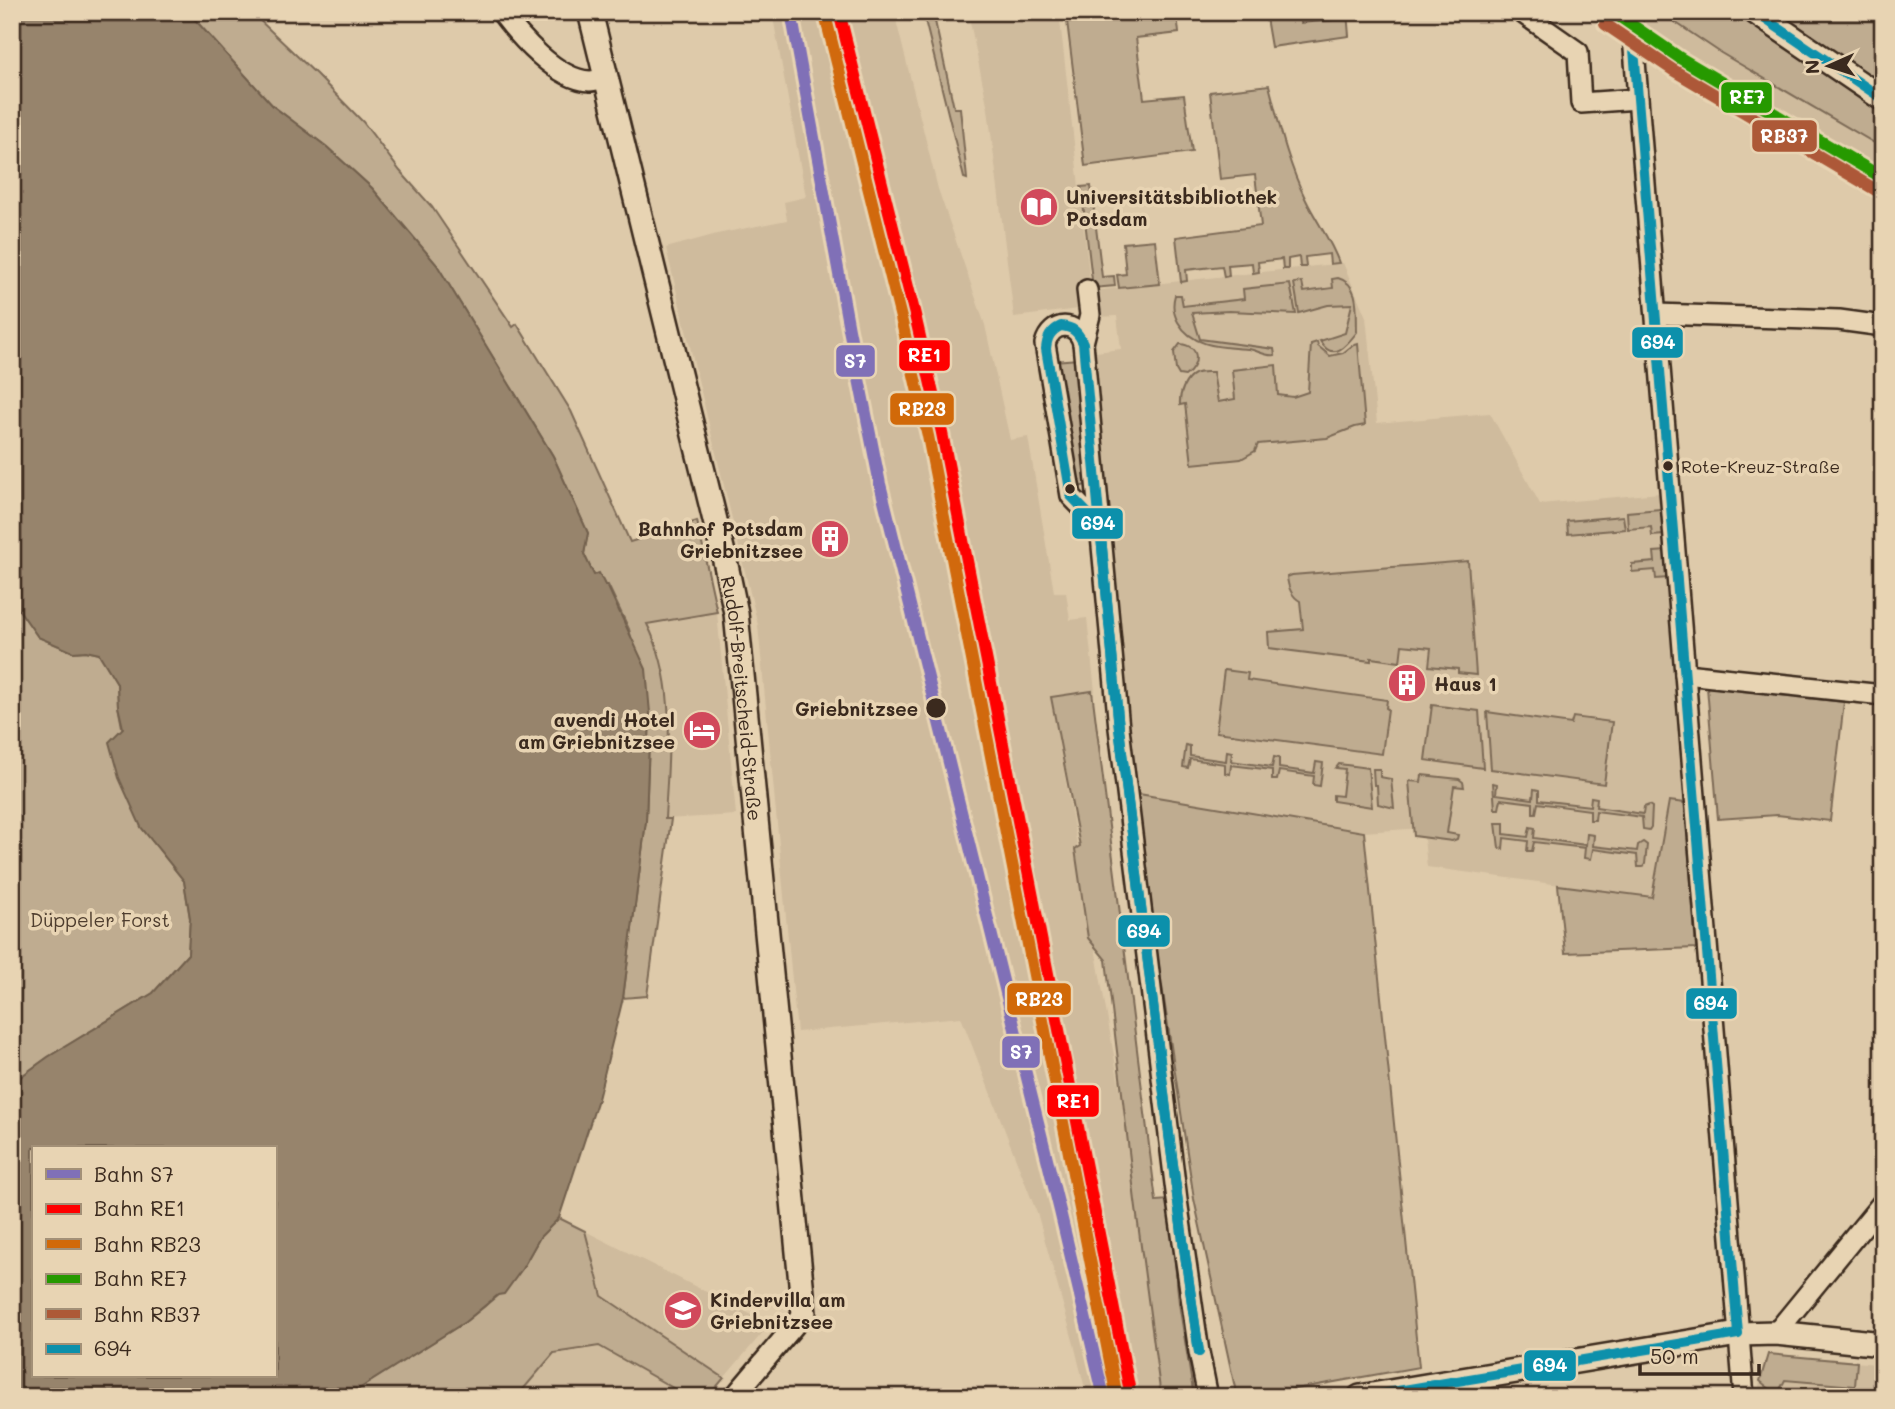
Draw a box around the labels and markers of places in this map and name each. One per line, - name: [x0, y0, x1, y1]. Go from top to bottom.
- place label: Universitätsbibliothek Potsdam: [1066, 184, 1277, 231]
- library icon: Universitätsbibliothek Potsdam: [1018, 186, 1060, 228]
- place label: Rote-Kreuz-Straße: [1681, 455, 1840, 477]
- marker: Rote-Kreuz-Straße: [1661, 459, 1675, 473]
- unlabelled marker: [1063, 482, 1077, 496]
- place label: Bahnhof Potsdam Griebnitzsee: [638, 516, 803, 563]
- building icon: Bahnhof Potsdam Griebnitzsee: [809, 518, 851, 560]
- building icon: Haus 1: [1386, 662, 1428, 704]
- place label: Haus 1: [1434, 671, 1497, 696]
- place label: Griebnitzsee: [795, 696, 918, 721]
- marker: Griebnitzsee: [924, 696, 948, 720]
- place label: avendi Hotel am Griebnitzsee: [518, 707, 675, 754]
- hotel icon: avendi Hotel am Griebnitzsee: [681, 709, 723, 751]
- place label: Kindervilla am Griebnitzsee: [710, 1287, 845, 1334]
- school or university icon: Kindervilla am Griebnitzsee: [662, 1289, 704, 1331]

